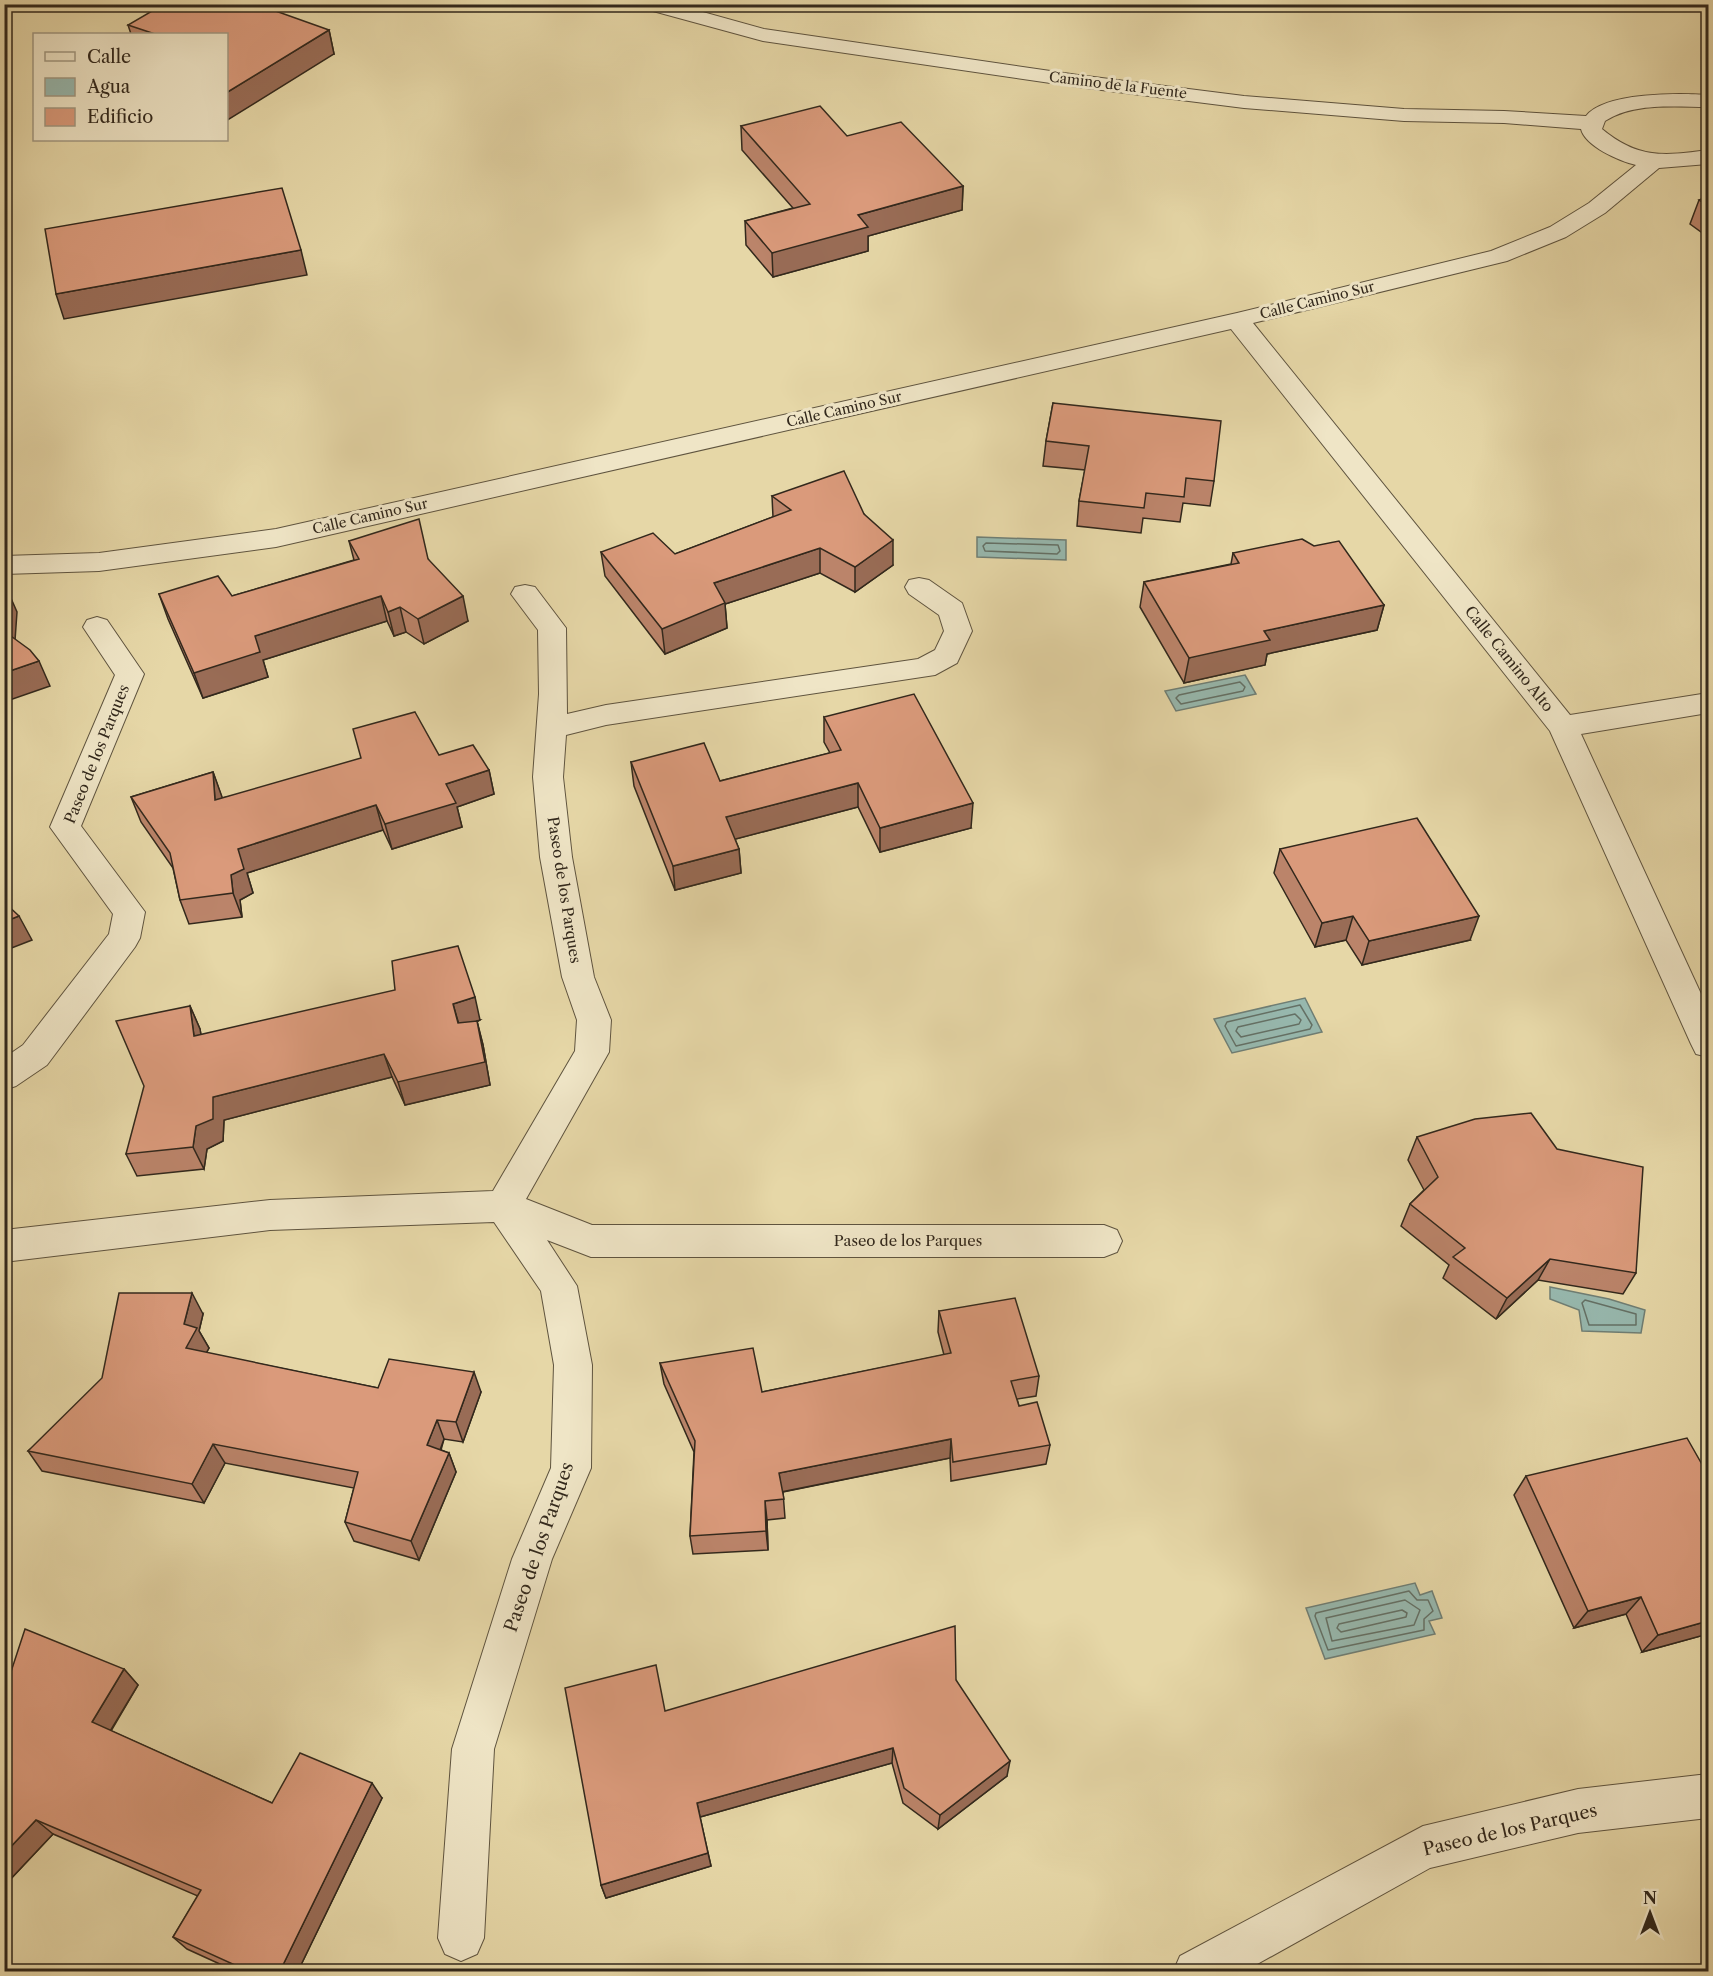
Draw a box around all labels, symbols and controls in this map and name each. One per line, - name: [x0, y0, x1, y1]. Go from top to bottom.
- legend: [33, 33, 228, 141]
- text: Calle: [87, 46, 131, 68]
- street label: Camino de la Fuente: [1048, 68, 1188, 102]
- text: Agua: [86, 76, 131, 98]
- text: Edificio: [87, 106, 153, 128]
- street label: Calle Camino Sur: [1258, 277, 1376, 323]
- street label: Calle Camino Sur: [785, 387, 903, 431]
- street label: Calle Camino Sur: [311, 494, 429, 538]
- street label: Calle Camino Alto: [1461, 602, 1558, 716]
- street label: Paseo de los Parques: [60, 681, 133, 826]
- street label: Paseo de los Parques: [544, 815, 585, 965]
- street label: Paseo de los Parques: [834, 1231, 982, 1250]
- street label: Paseo de los Parques: [500, 1459, 578, 1635]
- street label: Paseo de los Parques: [1421, 1799, 1599, 1861]
- north arrow: [1620, 1883, 1680, 1943]
- text: N: [1643, 1888, 1657, 1908]

